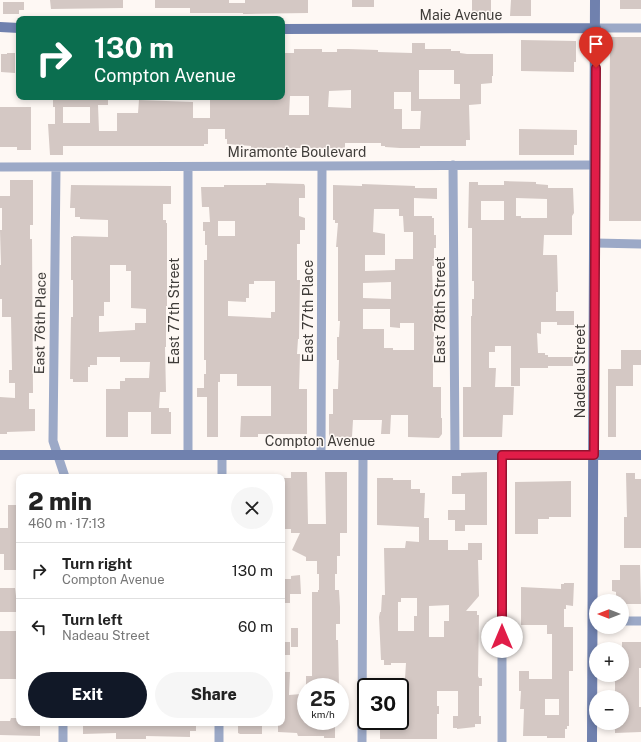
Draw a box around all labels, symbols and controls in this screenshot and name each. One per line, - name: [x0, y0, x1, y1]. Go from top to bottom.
- street label: Maie Avenue: [420, 7, 503, 23]
- pin: [579, 27, 613, 68]
- text: 130 m: [94, 31, 174, 64]
- icon: right: [28, 32, 80, 84]
- icon: arrive: [585, 33, 607, 55]
- text: Compton Avenue: [94, 65, 236, 86]
- street label: Miramonte Boulevard: [228, 144, 366, 160]
- street label: East 78th Street: [432, 256, 448, 364]
- street label: East 77th Street: [166, 258, 182, 364]
- street label: East 77th Place: [300, 260, 316, 362]
- street label: East 76th Place: [31, 272, 49, 374]
- street label: Nadeau Street: [572, 324, 588, 418]
- street label: Compton Avenue: [265, 433, 375, 449]
- text: 2 min: [28, 487, 92, 515]
- button: close: [231, 487, 273, 529]
- text: 460 m · 17:13: [28, 516, 105, 531]
- text: Turn right: [62, 555, 132, 572]
- icon: right: [28, 560, 50, 582]
- text: 130 m: [232, 562, 273, 579]
- text: Compton Avenue: [62, 572, 165, 587]
- north arrow: [589, 594, 629, 634]
- map controls: [589, 594, 629, 730]
- text: Turn left: [62, 611, 123, 628]
- icon: left: [28, 616, 50, 638]
- position arrow: [481, 616, 523, 658]
- text: 60 m: [238, 618, 273, 635]
- text: Nadeau Street: [62, 628, 150, 643]
- button: +: [589, 642, 629, 682]
- button: Exit: [28, 672, 147, 718]
- button: Share: [155, 672, 273, 718]
- speed limit sign: 30: [357, 678, 409, 730]
- text: 25: [310, 687, 336, 711]
- button: −: [589, 690, 629, 730]
- text: km/h: [311, 708, 335, 720]

